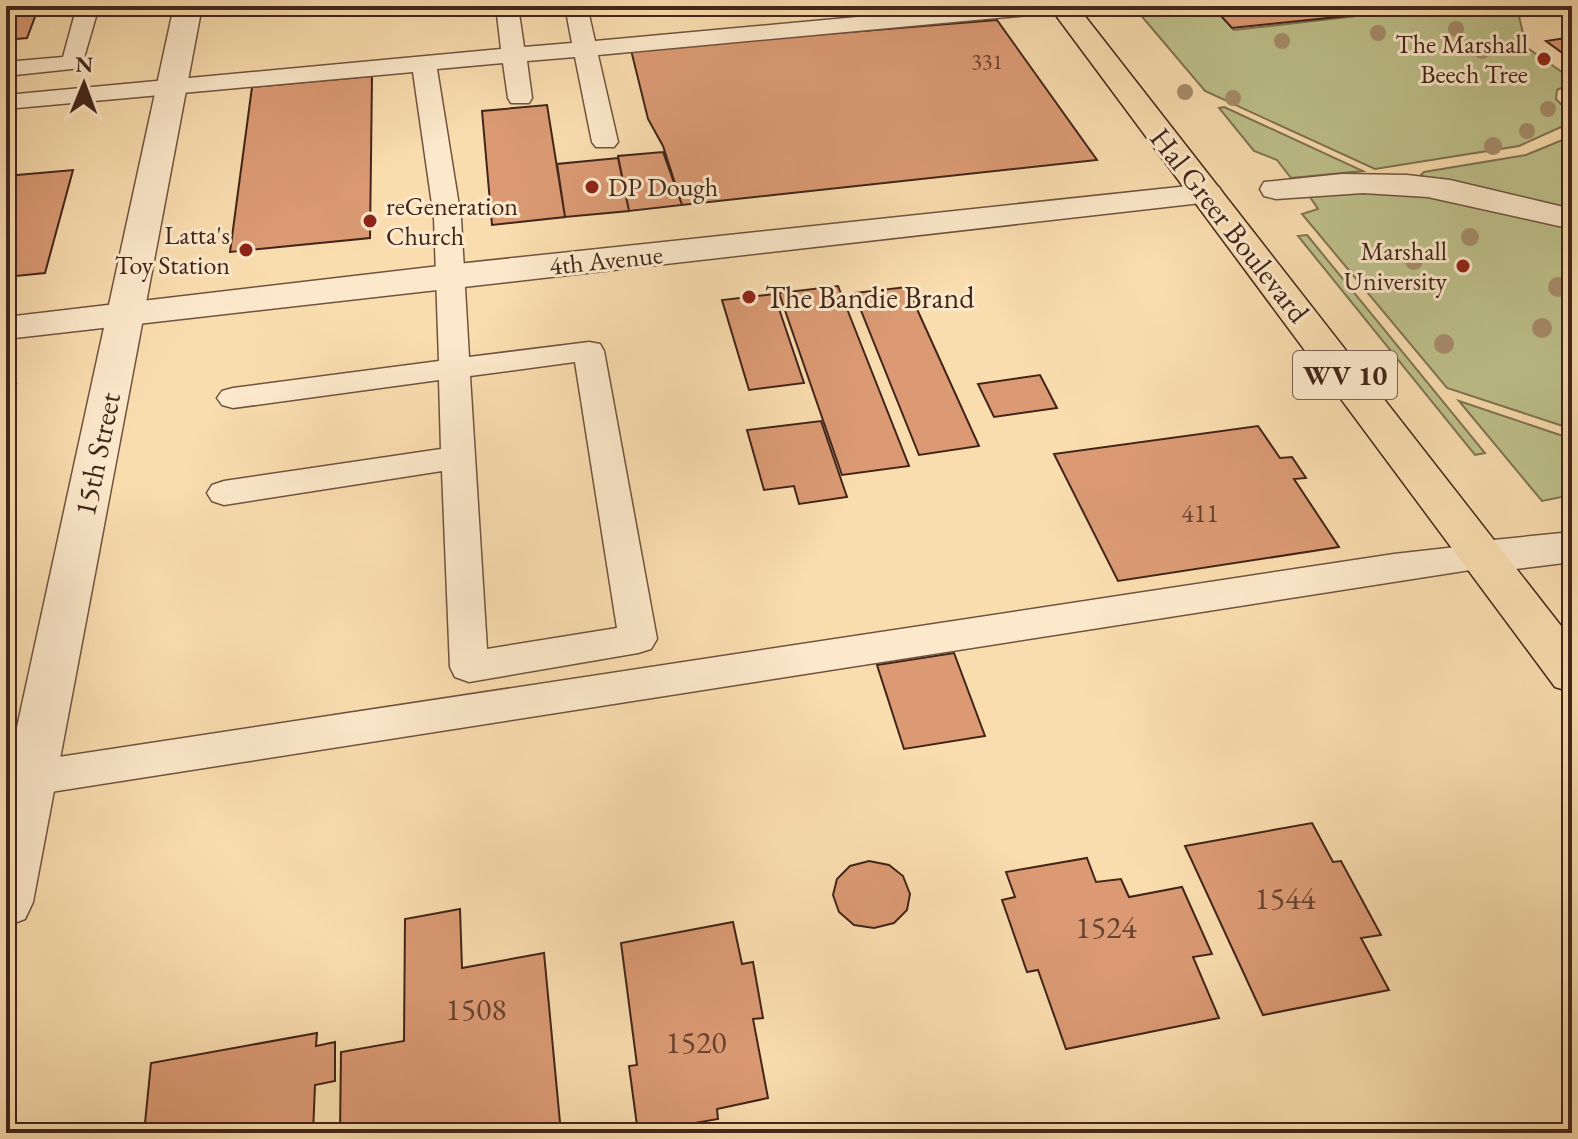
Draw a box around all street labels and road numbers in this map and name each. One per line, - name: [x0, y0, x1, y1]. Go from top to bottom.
- street label: Hal Greer Boulevard: [1142, 119, 1319, 331]
- street label: 4th Avenue: [548, 237, 664, 283]
- road number: WV 10: [1293, 351, 1397, 399]
- street label: 15th Street: [65, 388, 129, 519]

